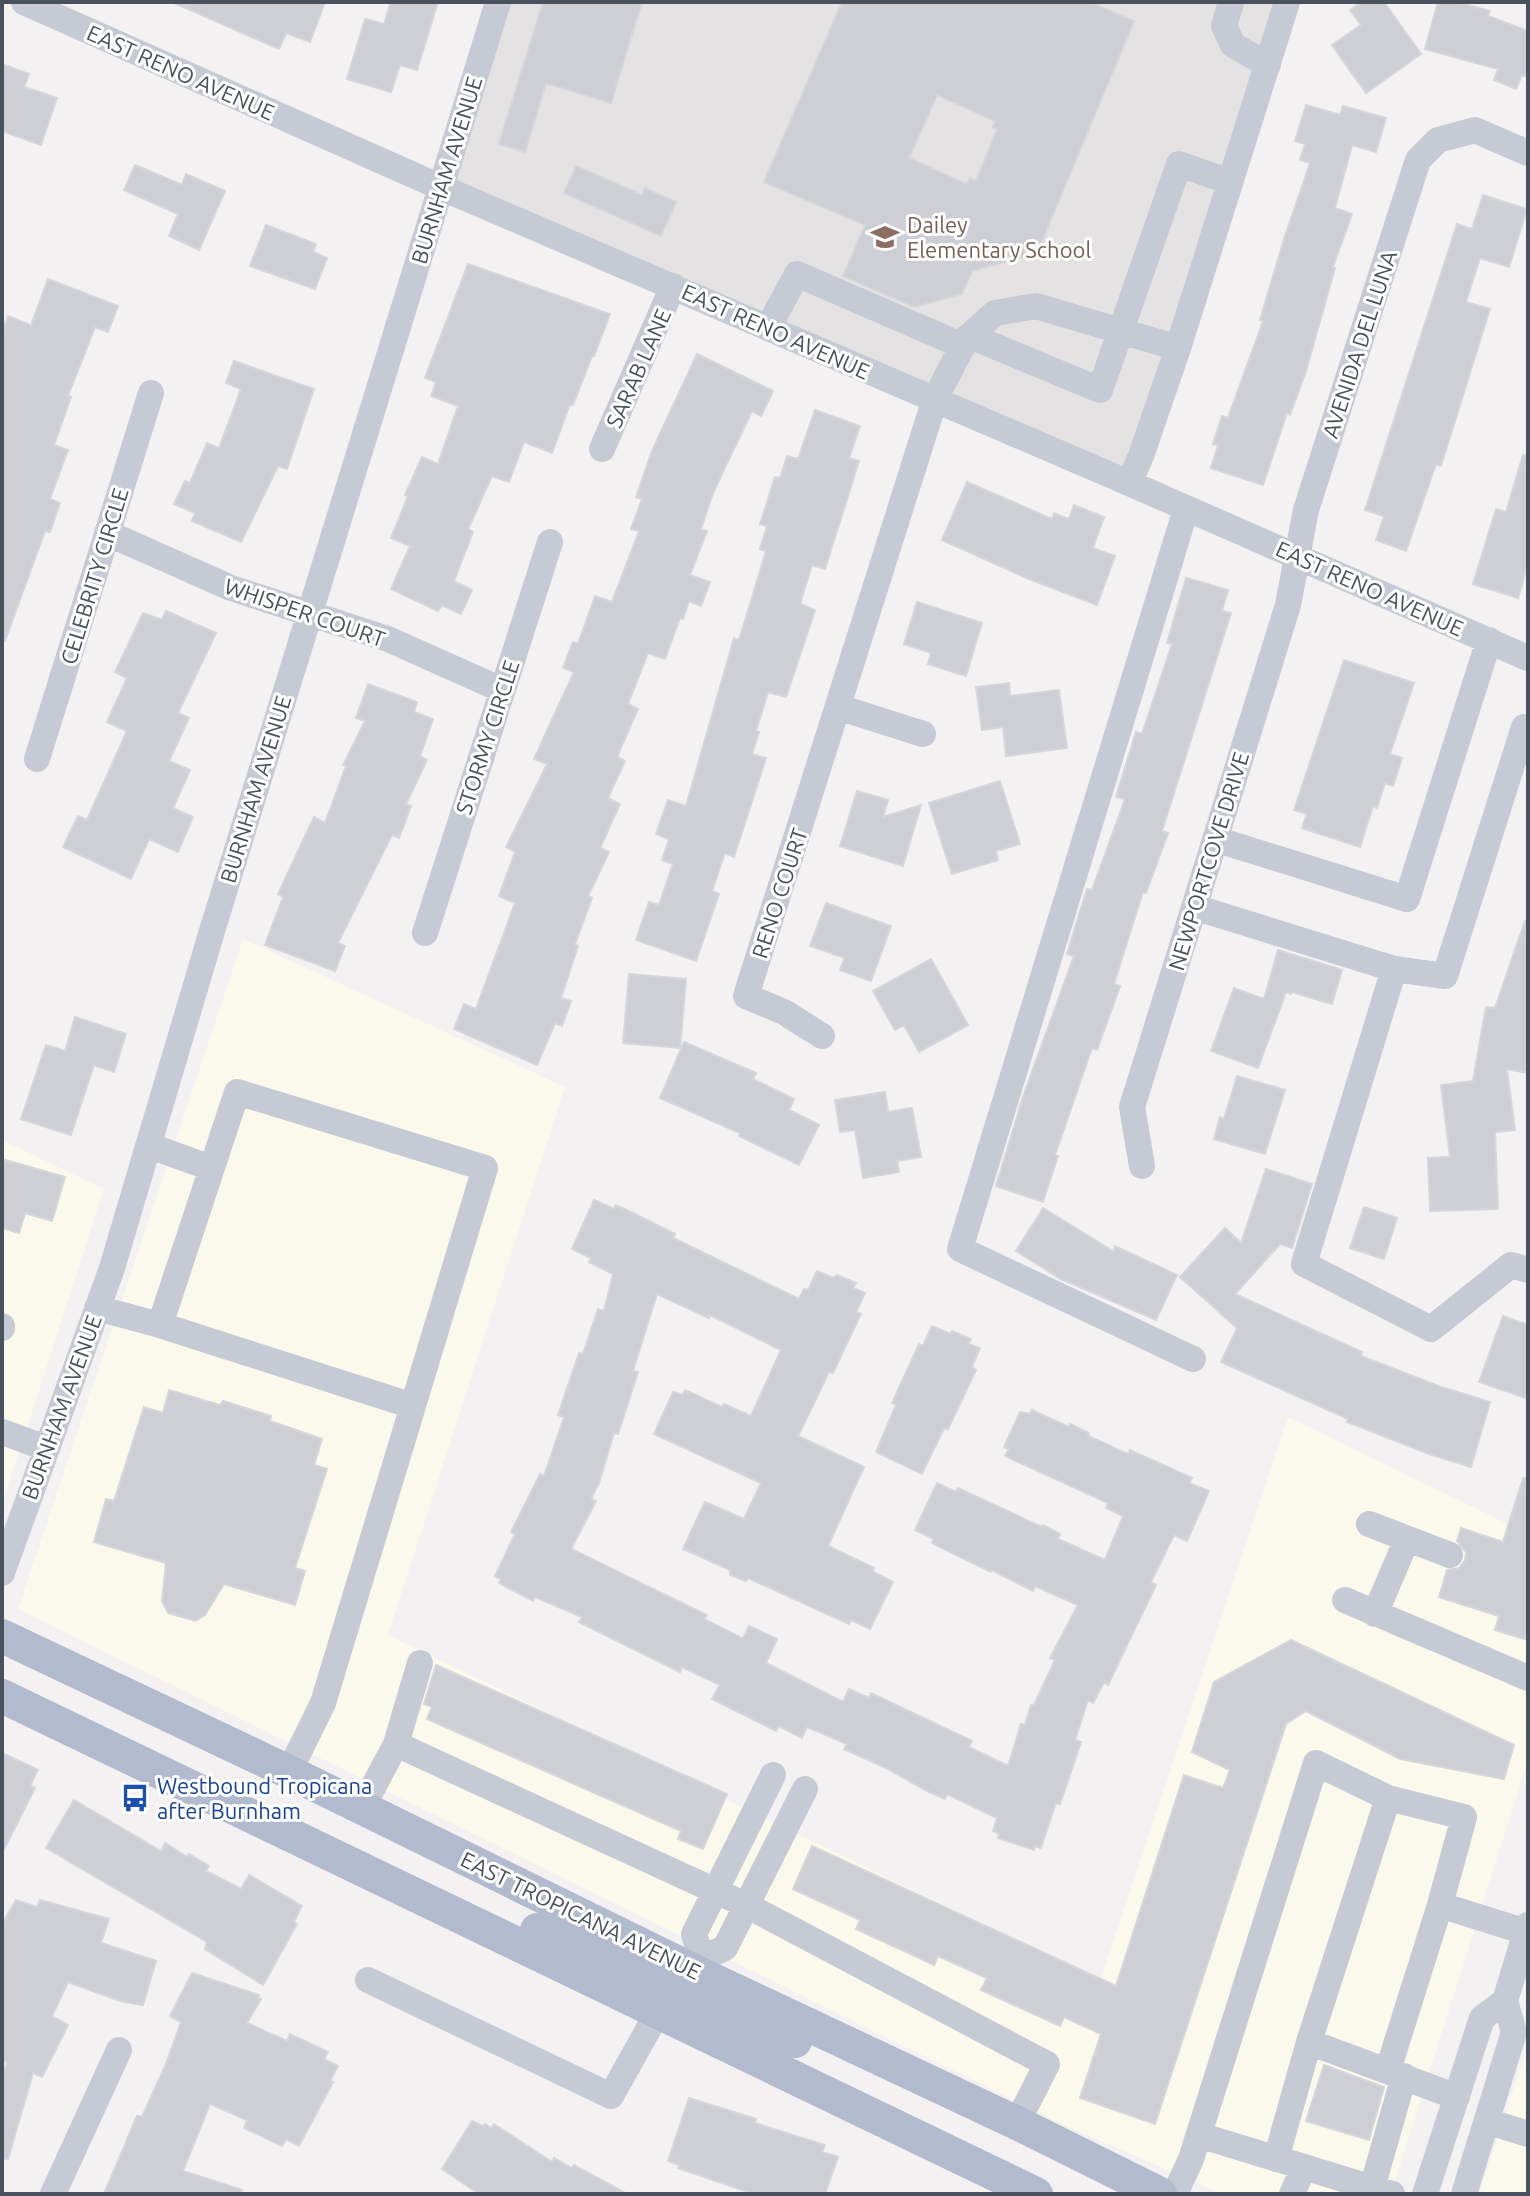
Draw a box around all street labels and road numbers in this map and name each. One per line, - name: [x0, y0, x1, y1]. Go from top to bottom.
- street label: EAST RENO AVENUE: [83, 19, 279, 125]
- street label: BURNHAM AVENUE: [406, 73, 486, 267]
- street label: AVENIDA DEL LUNA: [1317, 246, 1401, 441]
- street label: EAST RENO AVENUE: [678, 278, 874, 384]
- street label: SARAB LANE: [601, 305, 675, 431]
- street label: CELEBRITY CIRCLE: [55, 485, 133, 667]
- street label: EAST RENO AVENUE: [1272, 535, 1468, 641]
- street label: WHISPER COURT: [221, 573, 389, 651]
- street label: STORMY CIRCLE: [450, 657, 524, 817]
- street label: BURNHAM AVENUE: [215, 692, 295, 886]
- street label: NEWPORTCOVE DRIVE: [1163, 749, 1253, 973]
- street label: RENO COURT: [746, 825, 812, 961]
- street label: BURNHAM AVENUE: [16, 1311, 106, 1503]
- street label: EAST TROPICANA AVENUE: [457, 1846, 705, 1984]

